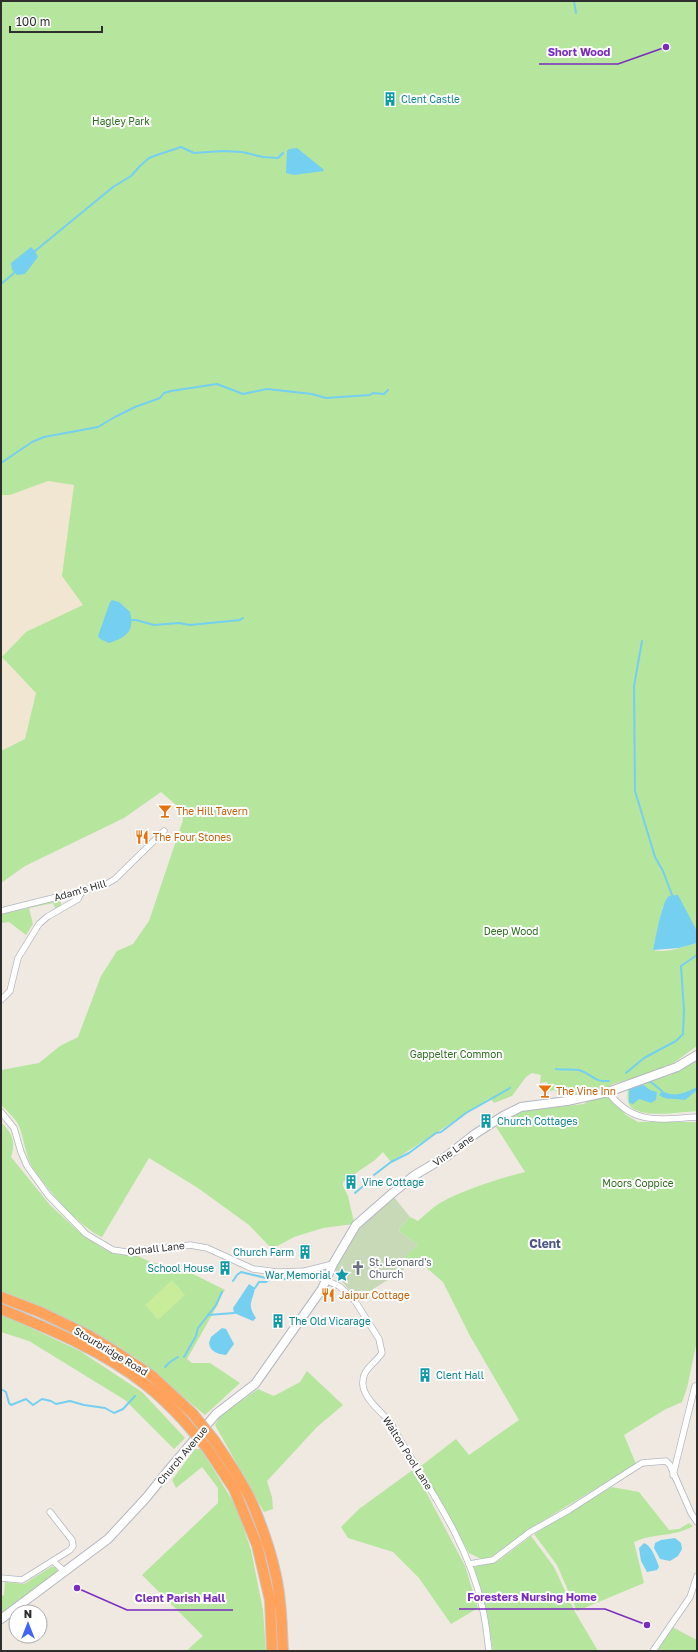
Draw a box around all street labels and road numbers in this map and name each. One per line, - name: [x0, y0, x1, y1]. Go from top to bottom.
- street label: Adam's Hill: [52, 877, 108, 903]
- street label: Vine Lane: [430, 1131, 476, 1168]
- street label: Odnall Lane: [127, 1239, 185, 1257]
- street label: Stourbridge Road: [72, 1324, 150, 1378]
- street label: Walton Pool Lane: [381, 1414, 435, 1492]
- street label: Church Avenue: [154, 1423, 210, 1487]

